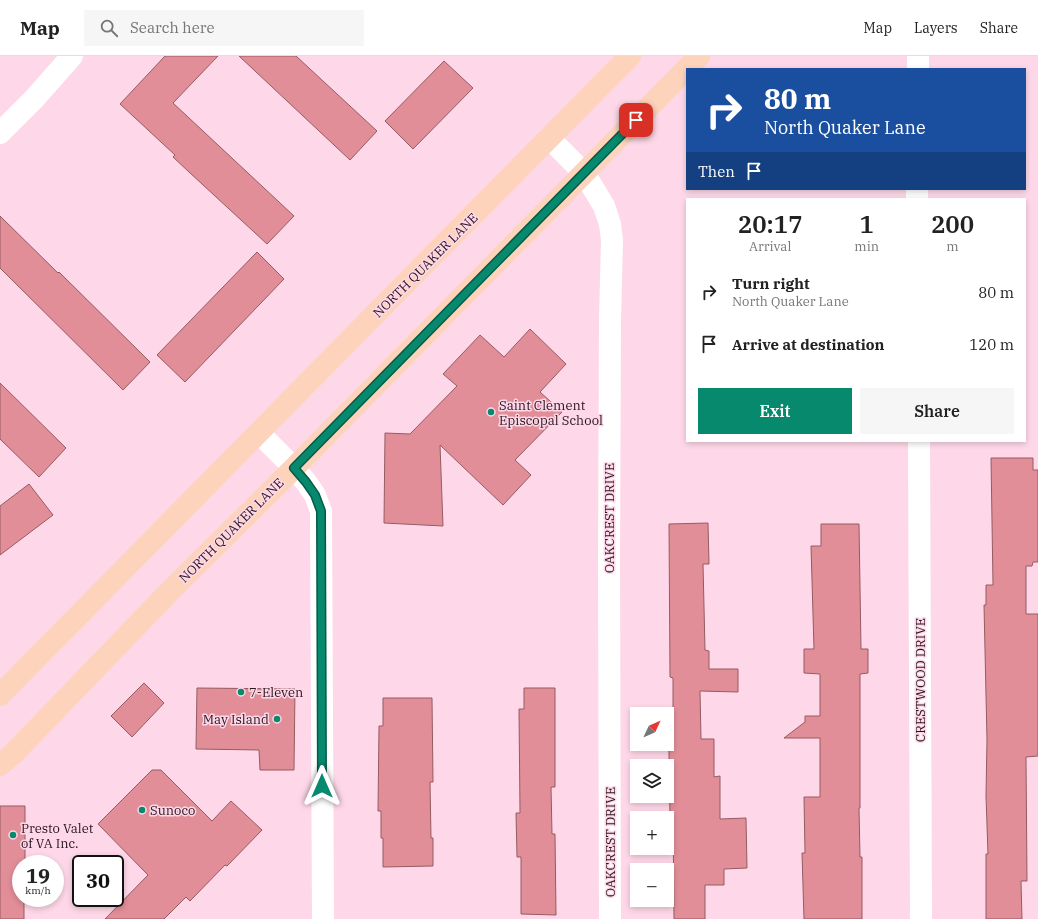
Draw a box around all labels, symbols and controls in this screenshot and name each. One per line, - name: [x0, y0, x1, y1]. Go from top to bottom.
- search box: [84, 10, 364, 46]
- text: Map: [20, 16, 60, 40]
- icon: search: [98, 17, 120, 39]
- text: Search here: [130, 18, 214, 37]
- text: Map: [864, 19, 892, 37]
- text: Layers: [914, 19, 958, 37]
- text: Share: [980, 19, 1018, 37]
- text: 80 m: [764, 80, 831, 117]
- icon: right: [698, 84, 750, 136]
- pin: [619, 103, 653, 137]
- icon: arrive: [625, 109, 647, 131]
- text: North Quaker Lane: [764, 116, 926, 139]
- icon: arrive: [743, 160, 765, 182]
- text: Then: [698, 162, 735, 181]
- text: 20:17: [738, 208, 803, 240]
- text: 1: [860, 208, 874, 240]
- text: 200: [931, 208, 974, 240]
- street label: NORTH QUAKER LANE: [369, 209, 481, 321]
- text: Arrival: [749, 238, 791, 255]
- text: min: [854, 238, 879, 255]
- text: m: [946, 238, 959, 255]
- text: Turn right: [732, 274, 810, 293]
- icon: right: [698, 281, 720, 303]
- text: 80 m: [978, 283, 1014, 302]
- text: North Quaker Lane: [732, 293, 849, 310]
- icon: arrive: [698, 333, 720, 355]
- text: Arrive at destination: [732, 335, 884, 354]
- text: 120 m: [969, 335, 1014, 354]
- button: Exit: [698, 388, 852, 434]
- button: Share: [860, 388, 1014, 434]
- place label: Saint Clement Episcopal School: [499, 397, 603, 429]
- marker: Saint Clement Episcopal School: [486, 407, 496, 417]
- street label: OAKCREST DRIVE: [601, 463, 618, 573]
- street label: NORTH QUAKER LANE: [175, 474, 287, 586]
- street label: CRESTWOOD DRIVE: [912, 618, 929, 742]
- place label: 7-Eleven: [249, 684, 303, 701]
- marker: 7-Eleven: [236, 687, 246, 697]
- north arrow: [630, 707, 674, 751]
- map controls: [630, 707, 674, 907]
- place label: May Island: [203, 711, 269, 728]
- marker: May Island: [272, 714, 282, 724]
- button: layers: [630, 759, 674, 803]
- position arrow: [301, 765, 343, 807]
- street label: OAKCREST DRIVE: [602, 787, 619, 897]
- place label: Sunoco: [150, 802, 195, 819]
- marker: Sunoco: [137, 805, 147, 815]
- button: +: [630, 811, 674, 855]
- place label: Presto Valet of VA Inc.: [21, 820, 94, 852]
- marker: Presto Valet of VA Inc.: [8, 830, 18, 840]
- speed limit sign: 30: [72, 855, 124, 907]
- text: 19: [26, 862, 50, 889]
- button: −: [630, 863, 674, 907]
- text: km/h: [25, 884, 51, 897]

